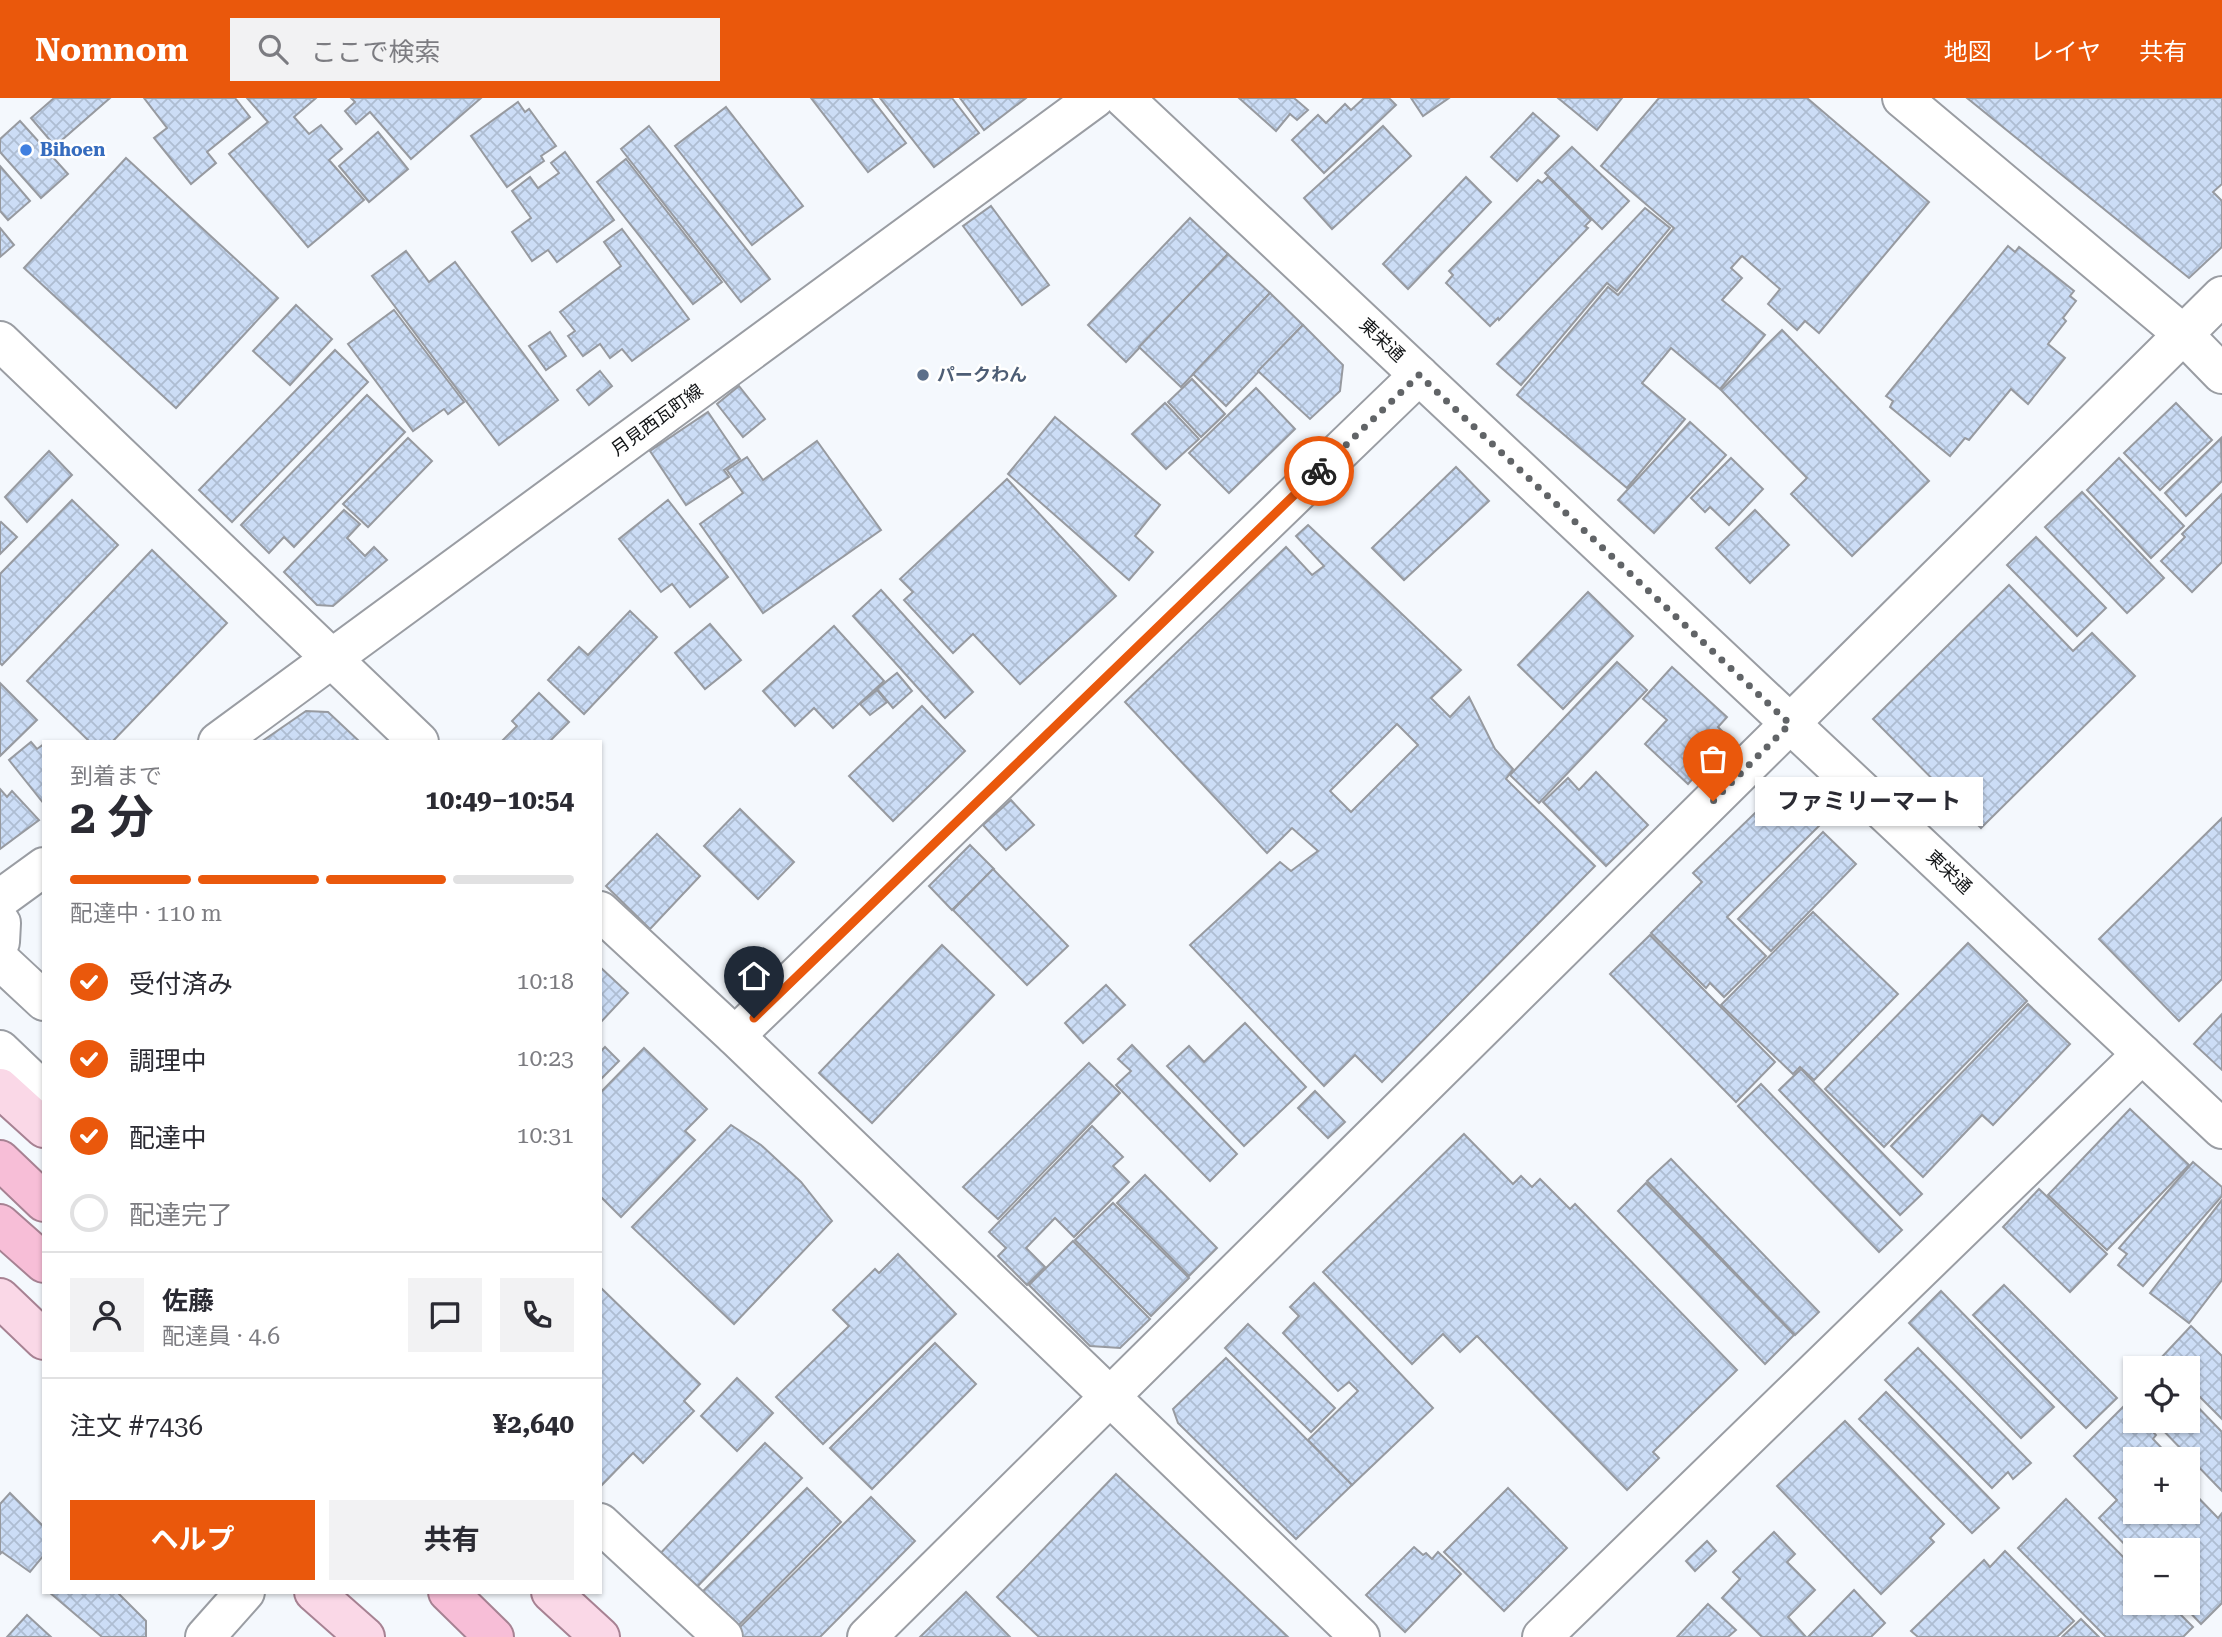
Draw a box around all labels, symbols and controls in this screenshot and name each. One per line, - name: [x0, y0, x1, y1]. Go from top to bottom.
- search box: [230, 18, 720, 81]
- text: Nomnom: [35, 30, 188, 69]
- icon: search: [254, 30, 292, 68]
- text: ここで検索: [310, 37, 440, 67]
- text: 地図: [1944, 38, 1992, 66]
- text: レイヤ: [2030, 38, 2101, 66]
- text: 共有: [2139, 38, 2187, 66]
- place label: Bihoen: [40, 139, 105, 160]
- marker: Bihoen: [18, 142, 34, 158]
- street label: 東栄通: [1355, 314, 1409, 366]
- place label: パークわん: [937, 364, 1027, 385]
- marker: パークわん: [915, 367, 931, 383]
- street label: 月見西瓦町線: [607, 379, 707, 460]
- courier: [1284, 436, 1354, 506]
- icon: bike: [1300, 452, 1338, 490]
- pin: [1683, 729, 1743, 801]
- icon: bag: [1694, 740, 1732, 778]
- text: 到着まで: [70, 763, 162, 790]
- callout: ファミリーマート: [1755, 776, 1982, 826]
- text: 10:49–10:54: [425, 785, 574, 815]
- text: ファミリーマート: [1777, 788, 1961, 815]
- text: 2 分: [70, 790, 153, 844]
- street label: 東栄通: [1922, 846, 1976, 898]
- text: 配達中 · 110 m: [70, 900, 222, 927]
- pin: [724, 946, 784, 1018]
- icon: home: [735, 957, 773, 995]
- icon: check: [70, 963, 108, 1001]
- text: 10:18: [517, 968, 574, 995]
- text: 受付済み: [129, 969, 233, 999]
- icon: check: [70, 1040, 108, 1078]
- text: 10:23: [517, 1045, 574, 1072]
- text: 調理中: [129, 1046, 207, 1076]
- icon: check: [70, 1117, 108, 1155]
- text: 10:31: [517, 1122, 574, 1149]
- text: 配達中: [129, 1123, 207, 1153]
- text: 配達完了: [129, 1200, 233, 1230]
- button: person: [70, 1278, 144, 1352]
- button: chat: [408, 1278, 482, 1352]
- button: phone: [500, 1278, 574, 1352]
- text: 佐藤: [162, 1286, 214, 1316]
- text: 配達員 · 4.6: [162, 1323, 280, 1350]
- map controls: [2123, 1356, 2200, 1615]
- button: locate: [2123, 1356, 2200, 1433]
- text: ¥2,640: [493, 1409, 574, 1439]
- text: 注文 #7436: [70, 1411, 203, 1441]
- button: +: [2123, 1447, 2200, 1524]
- button: ヘルプ: [70, 1500, 315, 1580]
- button: 共有: [329, 1500, 574, 1580]
- button: −: [2123, 1538, 2200, 1615]

